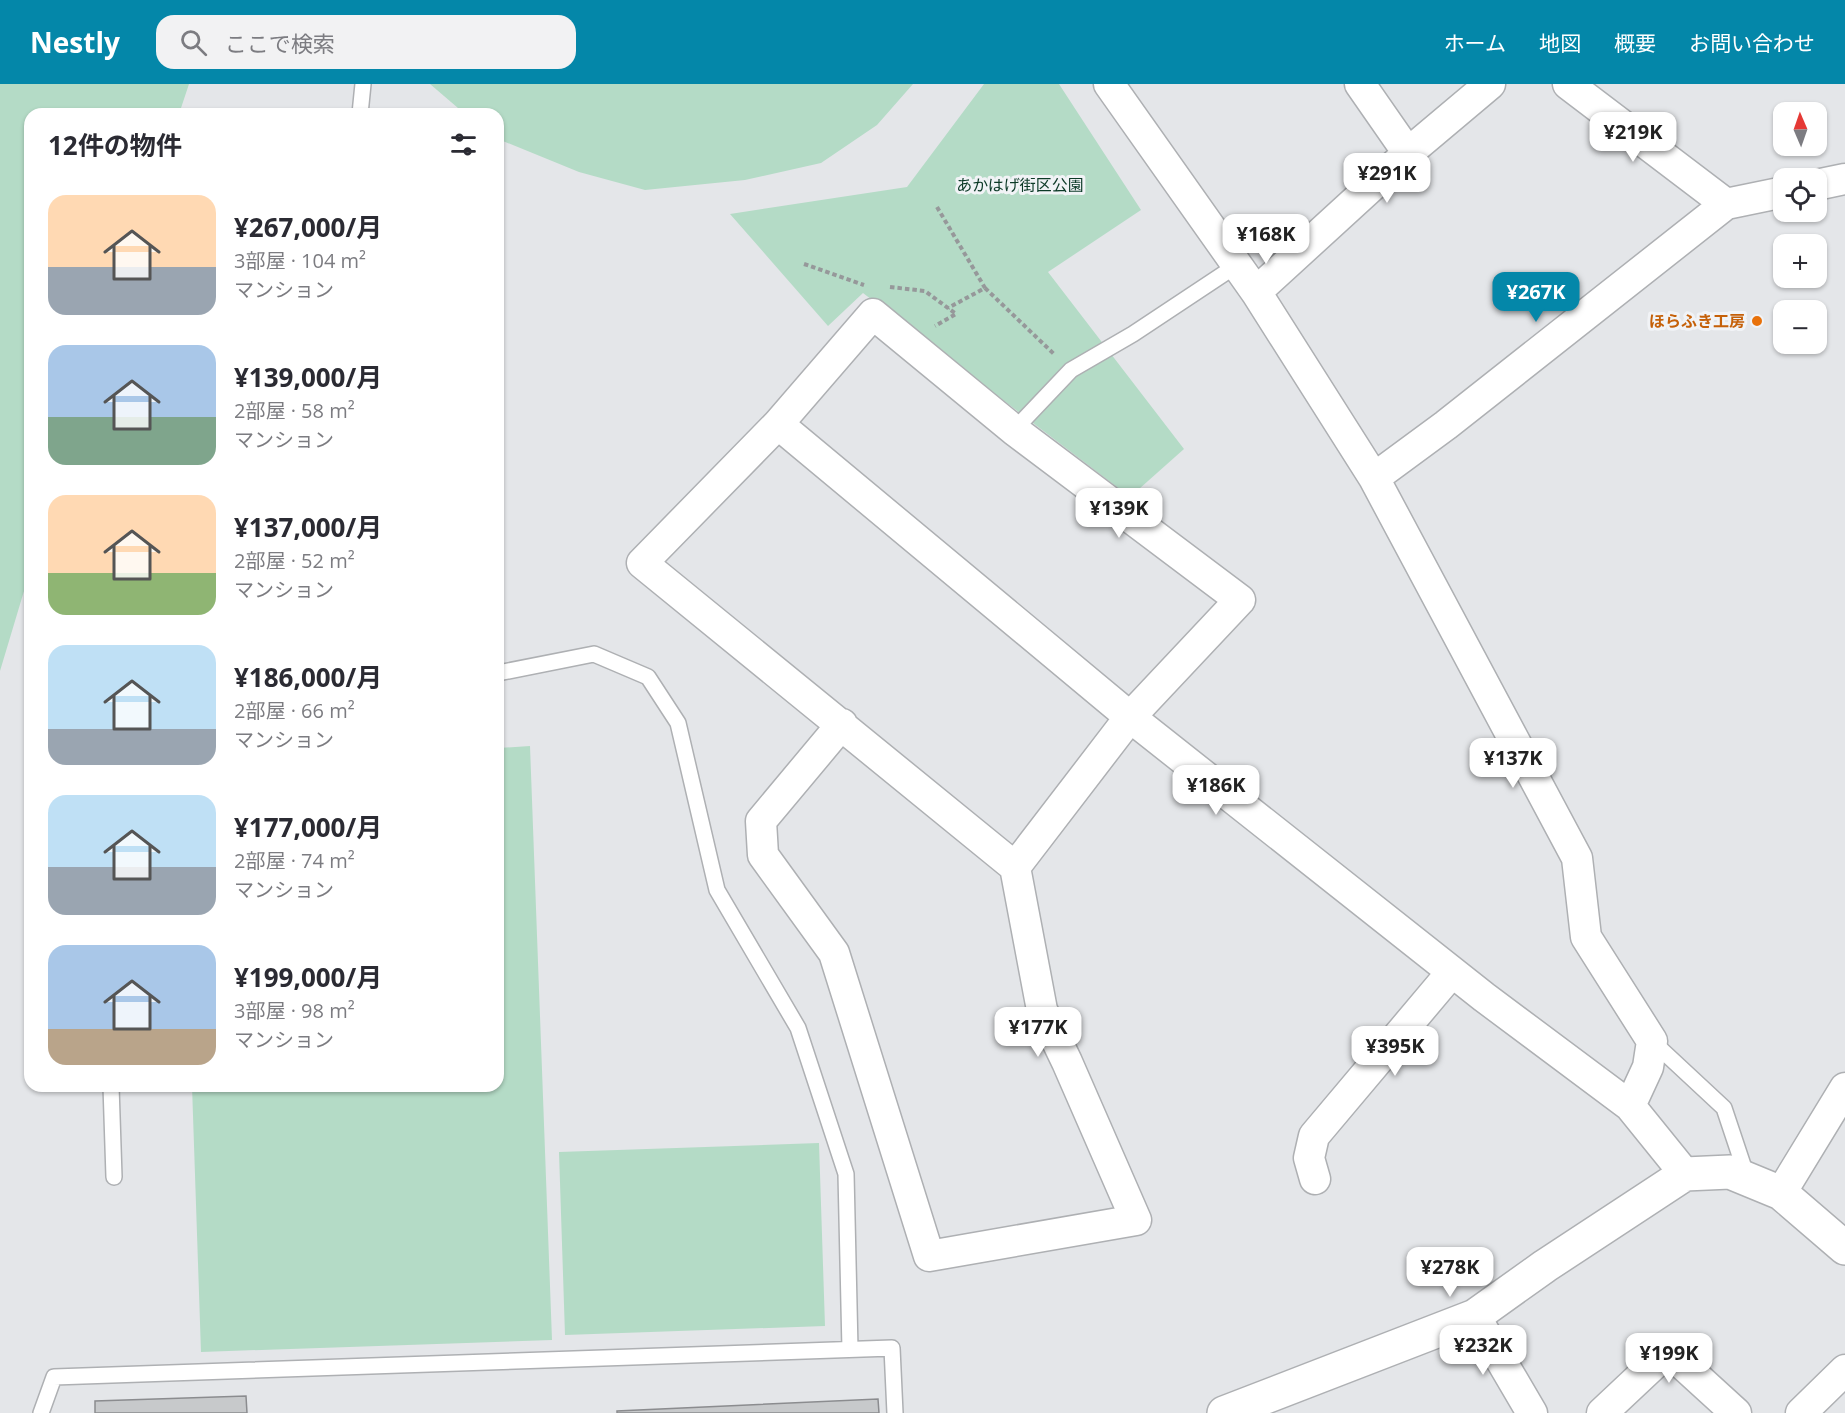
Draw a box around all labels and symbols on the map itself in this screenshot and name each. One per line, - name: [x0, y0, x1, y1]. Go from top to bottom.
- north arrow: [1773, 102, 1827, 156]
- pin: ¥219K: [1591, 112, 1675, 163]
- pin: ¥291K: [1345, 153, 1429, 204]
- park label: あかはげ街区公園: [956, 174, 1084, 196]
- pin: ¥168K: [1224, 214, 1308, 265]
- pin: ¥267K: [1494, 272, 1578, 323]
- place label: ほらふき工房: [1649, 310, 1745, 332]
- marker: ほらふき工房: [1750, 314, 1764, 328]
- pin: ¥139K: [1077, 488, 1161, 539]
- pin: ¥137K: [1471, 738, 1555, 789]
- pin: ¥186K: [1174, 765, 1258, 816]
- pin: ¥177K: [996, 1007, 1080, 1058]
- pin: ¥395K: [1353, 1026, 1437, 1077]
- pin: ¥278K: [1408, 1247, 1492, 1298]
- pin: ¥232K: [1441, 1325, 1525, 1376]
- pin: ¥199K: [1627, 1333, 1711, 1384]

